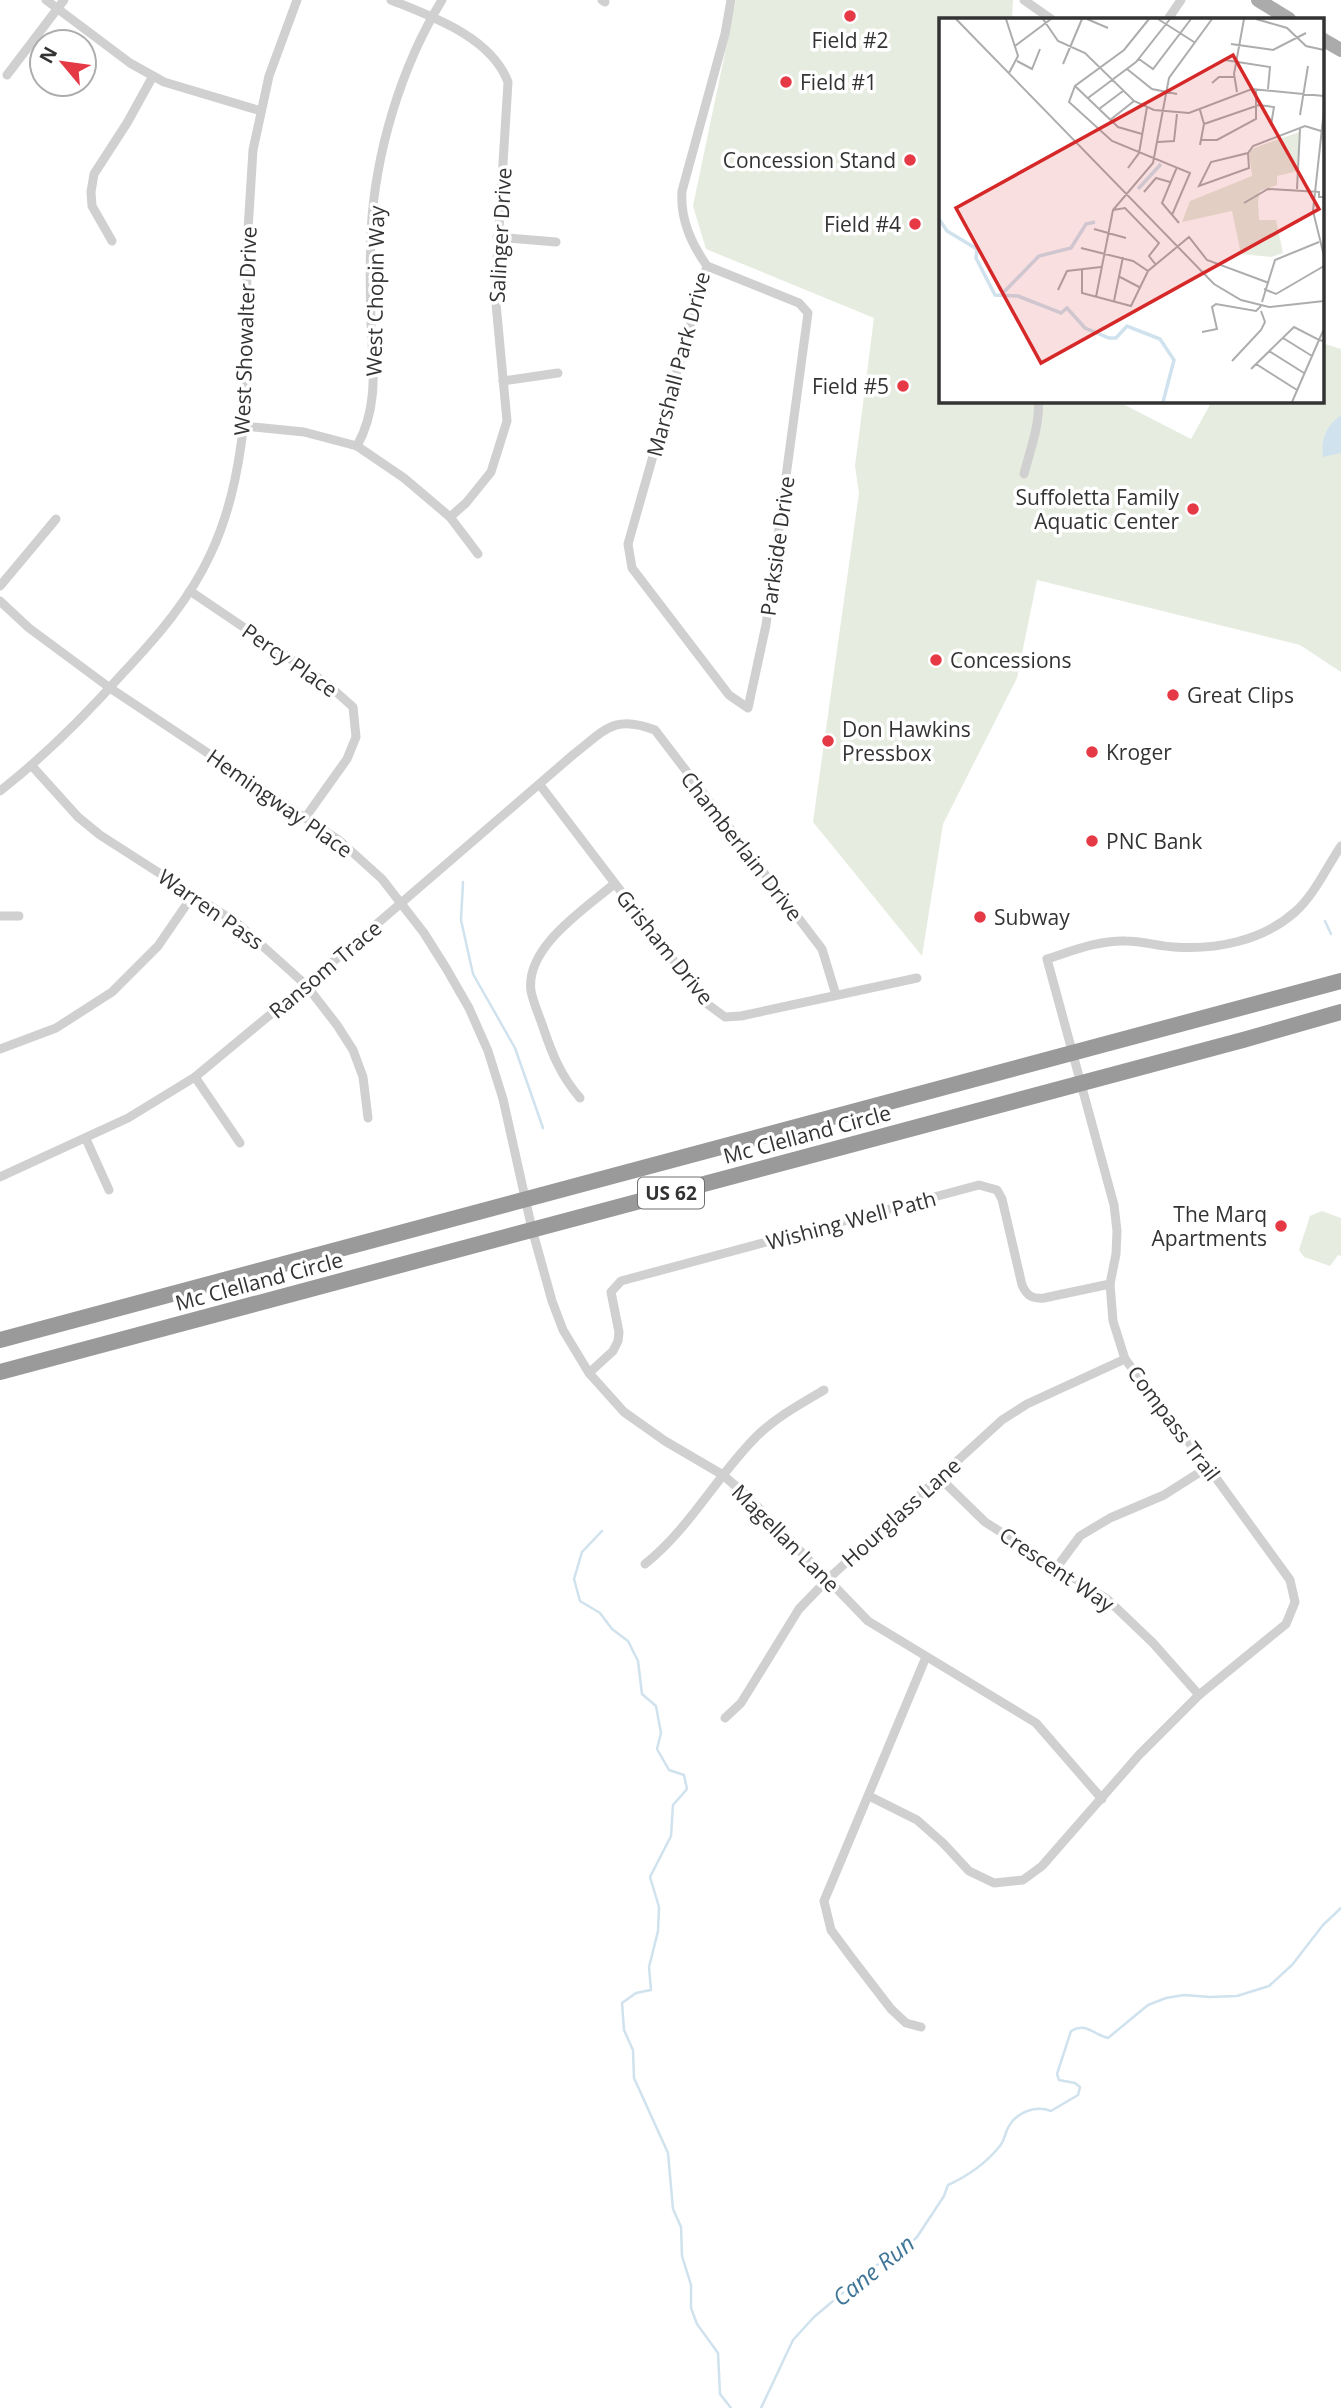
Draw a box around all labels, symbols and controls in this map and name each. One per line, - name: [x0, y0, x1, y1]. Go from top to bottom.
- marker: Field #2: [842, 8, 858, 24]
- inset map: [939, 18, 1324, 402]
- place label: Field #2: [811, 26, 889, 54]
- north arrow: [28, 28, 98, 98]
- text: N: [33, 42, 63, 68]
- place label: Field #1: [800, 68, 877, 96]
- marker: Field #1: [778, 74, 794, 90]
- place label: Concession Stand: [723, 146, 896, 174]
- marker: Concession Stand: [902, 152, 918, 168]
- street label: Salinger Drive: [482, 167, 518, 303]
- street label: West Chopin Way: [360, 205, 390, 377]
- place label: Field #4: [824, 210, 901, 238]
- marker: Field #4: [907, 216, 923, 232]
- street label: West Showalter Drive: [227, 226, 263, 436]
- street label: Marshall Park Drive: [640, 268, 716, 460]
- place label: Field #5: [812, 372, 889, 400]
- marker: Field #5: [895, 378, 911, 394]
- street label: Parkside Drive: [753, 474, 801, 618]
- place label: Suffoletta Family Aquatic Center: [1016, 483, 1179, 535]
- marker: Suffoletta Family Aquatic Center: [1185, 501, 1201, 517]
- street label: Percy Place: [237, 617, 343, 703]
- place label: Concessions: [950, 646, 1071, 674]
- marker: Concessions: [928, 652, 944, 668]
- place label: Great Clips: [1187, 681, 1294, 709]
- marker: Great Clips: [1165, 687, 1181, 703]
- place label: Don Hawkins Pressbox: [842, 715, 971, 767]
- marker: Don Hawkins Pressbox: [820, 733, 836, 749]
- place label: Kroger: [1106, 738, 1172, 766]
- street label: Hemingway Place: [202, 742, 358, 864]
- marker: Kroger: [1084, 744, 1100, 760]
- street label: Chamberlain Drive: [675, 765, 809, 927]
- place label: PNC Bank: [1106, 827, 1202, 855]
- marker: PNC Bank: [1084, 833, 1100, 849]
- street label: Warren Pass: [153, 862, 269, 956]
- street label: Grisham Drive: [610, 884, 720, 1010]
- place label: Subway: [994, 903, 1070, 931]
- marker: Subway: [972, 909, 988, 925]
- street label: Ransom Trace: [263, 914, 387, 1024]
- street label: Mc Clelland Circle: [720, 1098, 894, 1170]
- road number: US 62: [638, 1177, 704, 1208]
- street label: Wishing Well Path: [763, 1184, 939, 1256]
- place label: The Marq Apartments: [1152, 1200, 1267, 1252]
- marker: The Marq Apartments: [1273, 1218, 1289, 1234]
- street label: Mc Clelland Circle: [172, 1245, 346, 1317]
- street label: Compass Trail: [1121, 1360, 1227, 1486]
- street label: Hourglass Lane: [836, 1451, 966, 1573]
- street label: Magellan Lane: [726, 1478, 846, 1598]
- street label: Crescent Way: [994, 1520, 1120, 1618]
- water label: Cane Run: [825, 2227, 921, 2313]

